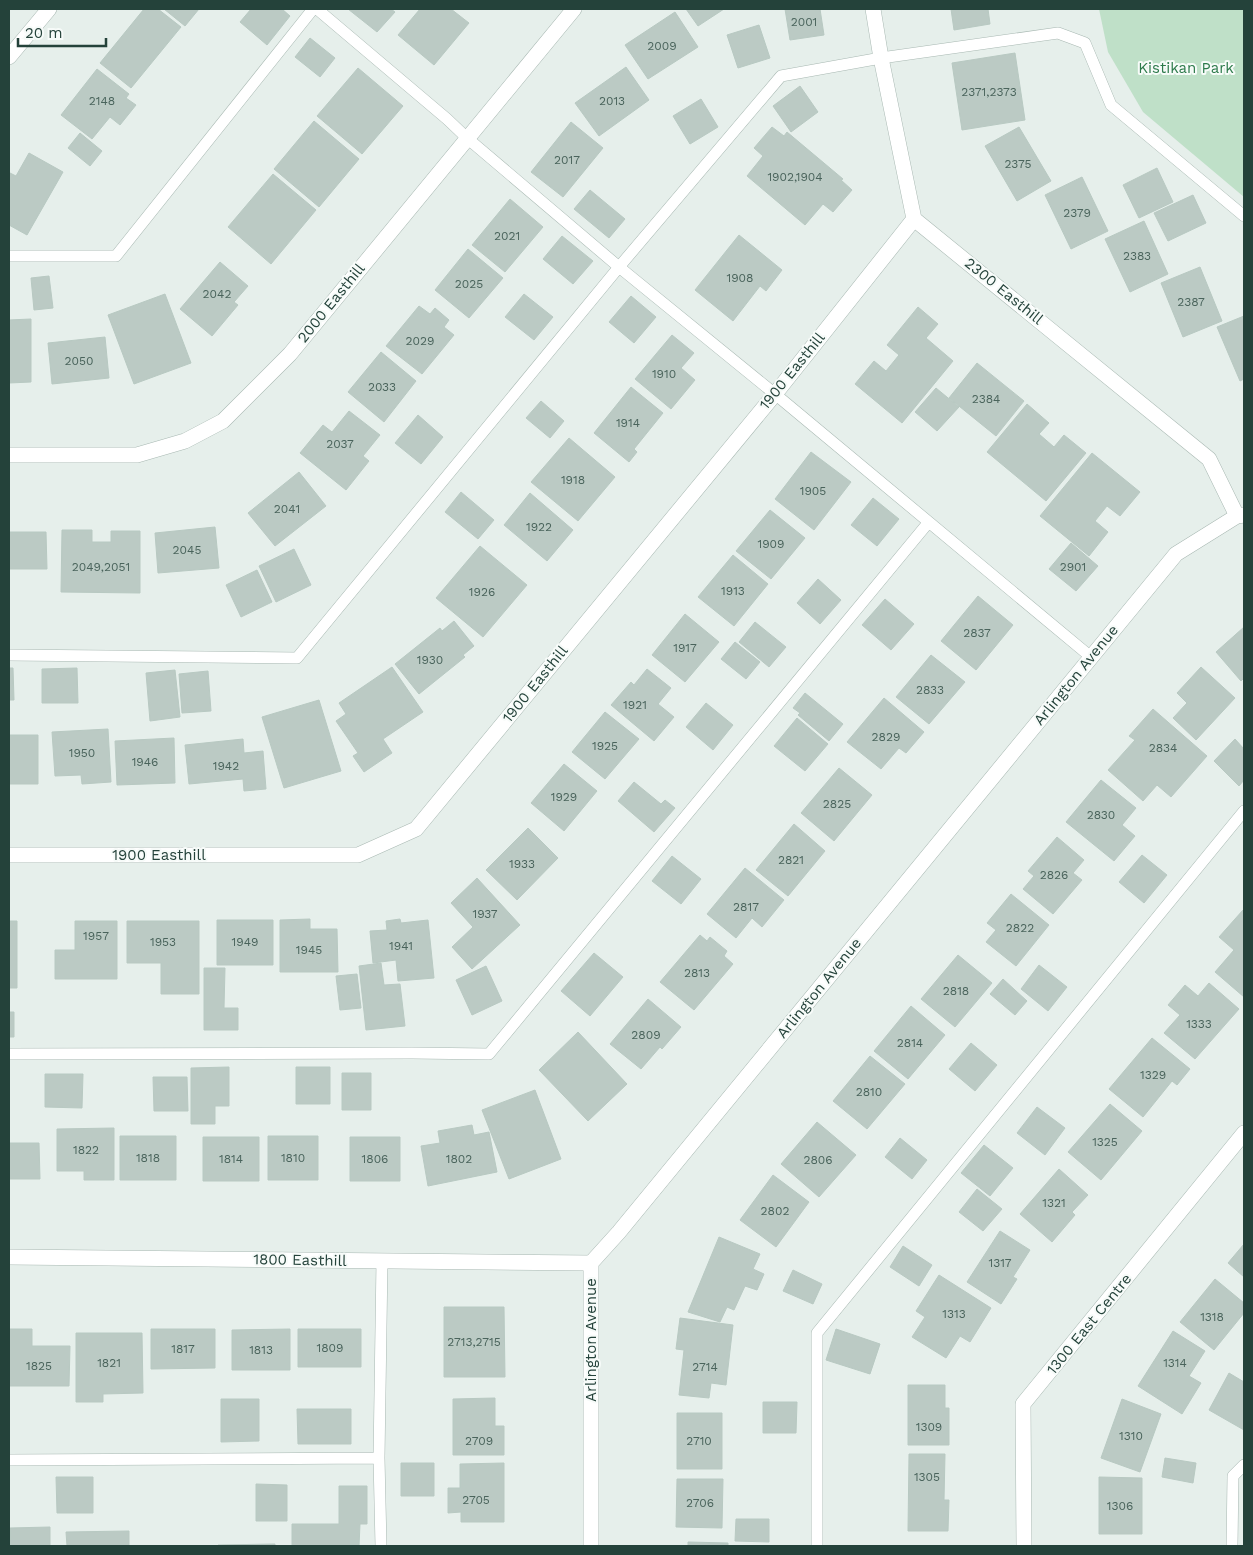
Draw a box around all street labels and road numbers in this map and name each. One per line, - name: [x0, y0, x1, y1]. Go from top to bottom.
- street label: 2300 Easthill: [961, 254, 1047, 328]
- street label: 2000 Easthill: [294, 260, 369, 346]
- street label: 1900 Easthill: [756, 329, 829, 413]
- street label: Arlington Avenue: [1030, 621, 1122, 729]
- street label: 1900 Easthill: [499, 642, 572, 726]
- street label: 1900 Easthill: [112, 846, 206, 864]
- street label: Arlington Avenue: [773, 934, 865, 1042]
- street label: 1800 Easthill: [253, 1250, 347, 1270]
- street label: 1300 East Centre: [1043, 1270, 1135, 1378]
- street label: Arlington Avenue: [582, 1278, 600, 1402]

